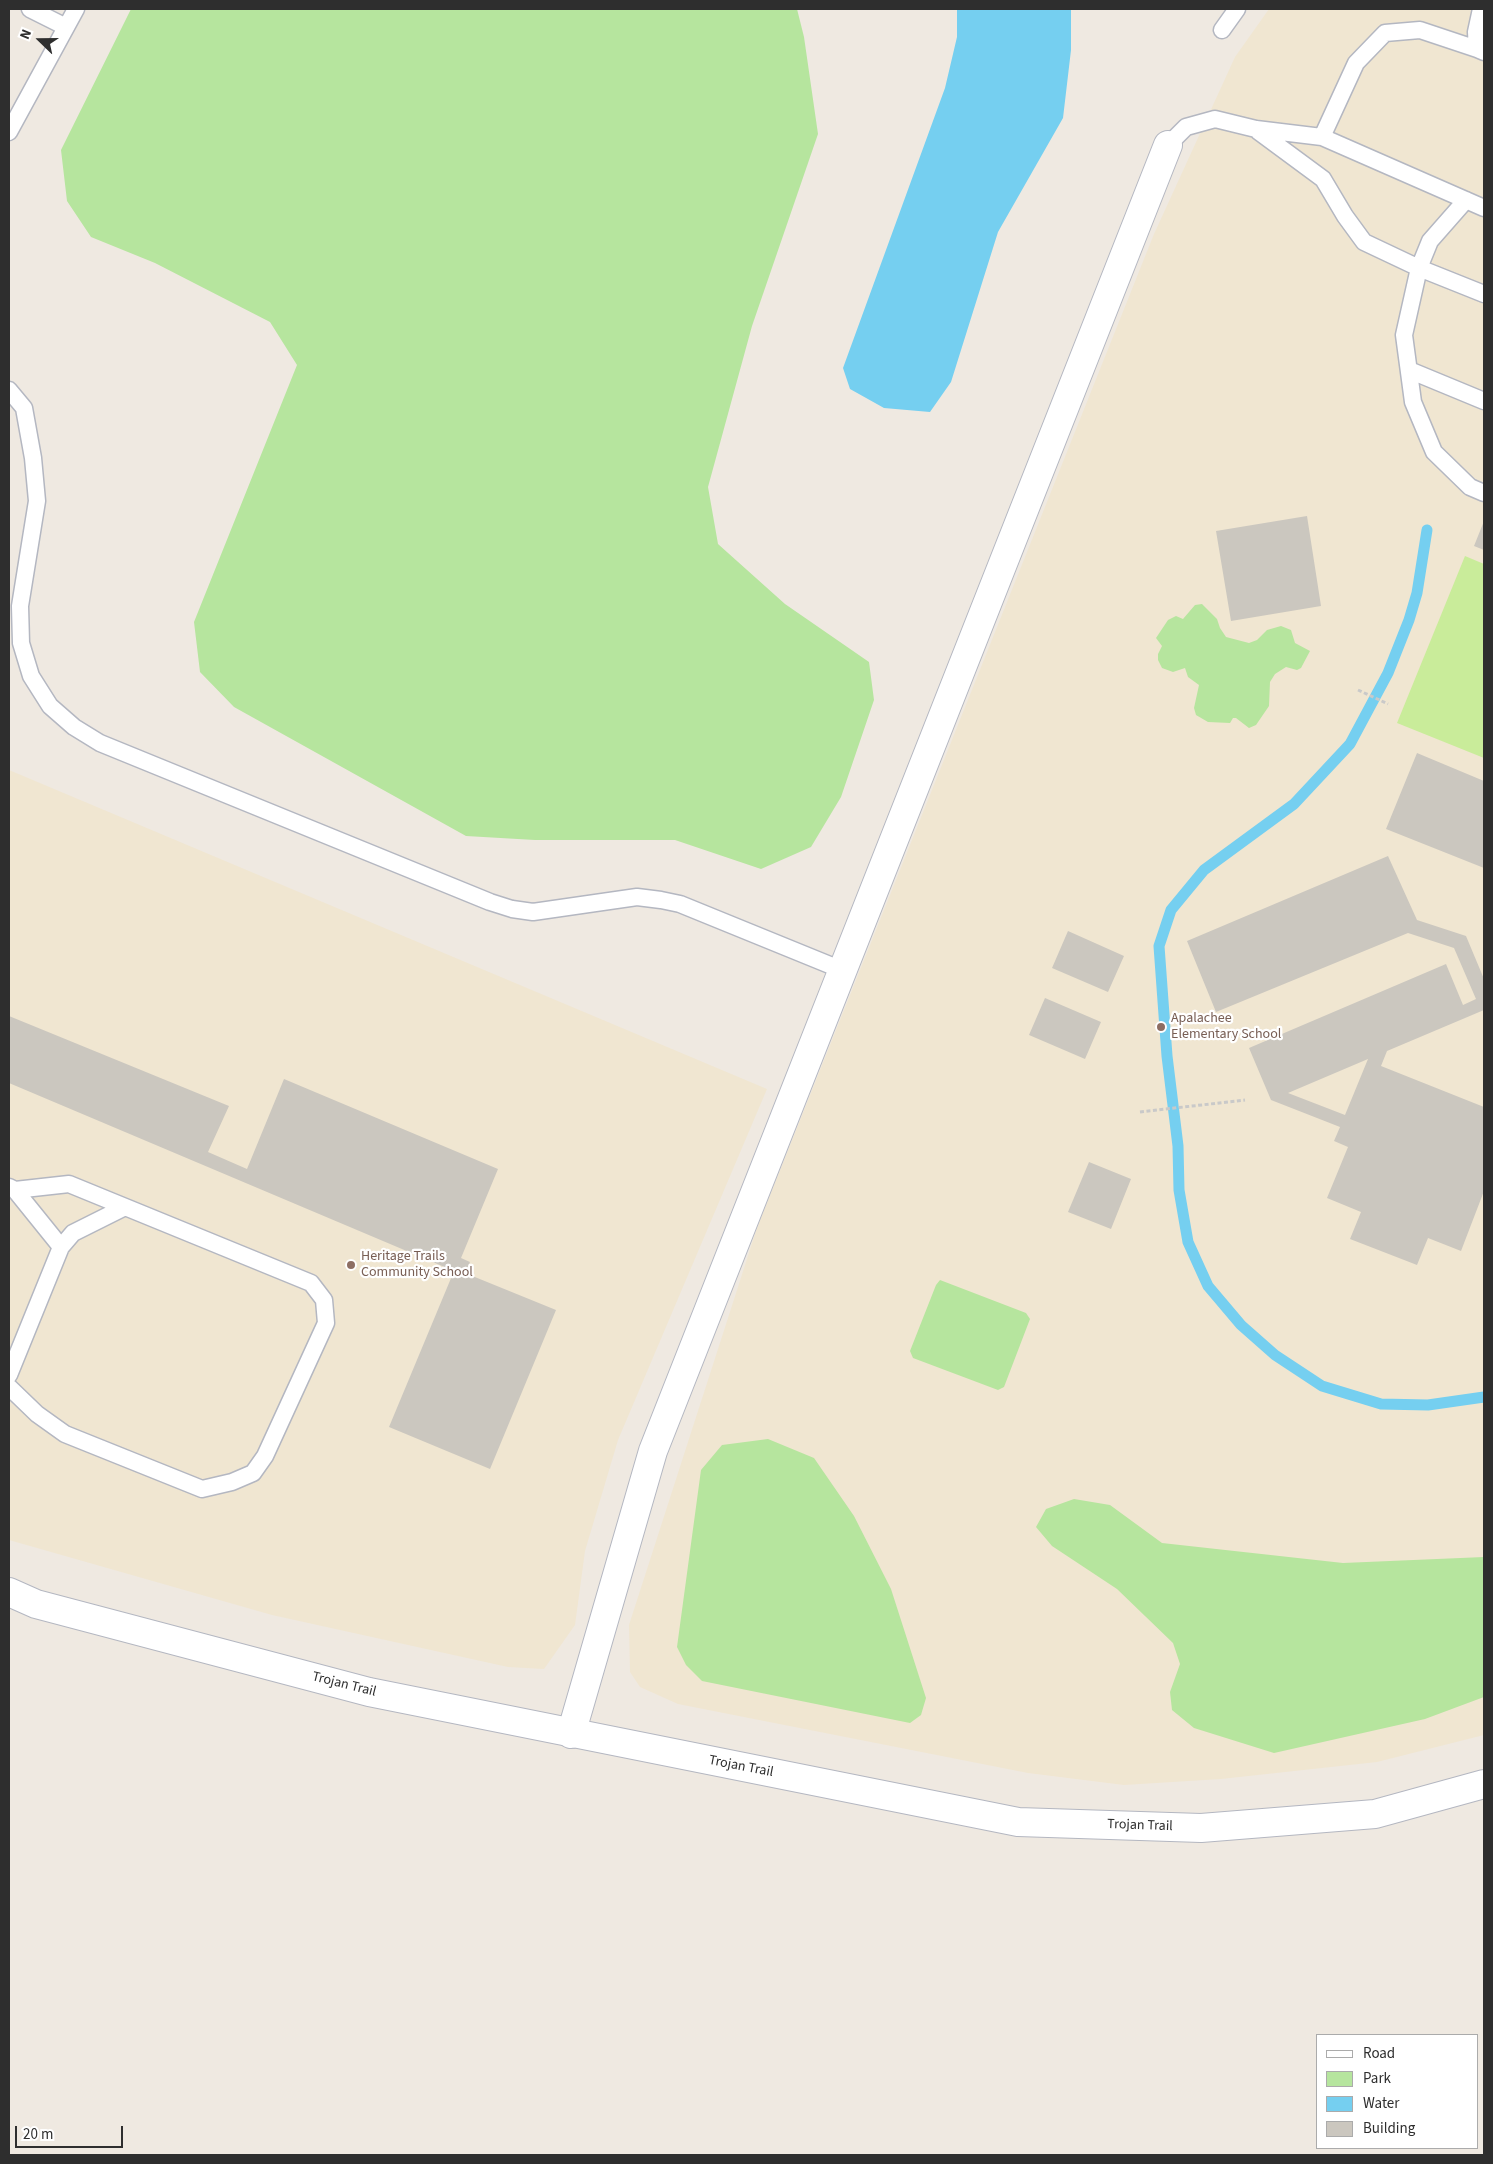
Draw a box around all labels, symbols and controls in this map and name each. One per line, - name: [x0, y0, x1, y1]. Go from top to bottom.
- north arrow: [15, 15, 65, 65]
- text: N: [15, 26, 37, 42]
- place label: Apalachee Elementary School: [1171, 1011, 1281, 1044]
- marker: Apalachee Elementary School: [1155, 1021, 1167, 1033]
- place label: Heritage Trails Community School: [361, 1249, 473, 1282]
- marker: Heritage Trails Community School: [345, 1259, 357, 1271]
- street label: Trojan Trail: [310, 1669, 378, 1701]
- street label: Trojan Trail: [707, 1752, 775, 1782]
- street label: Trojan Trail: [1107, 1816, 1173, 1836]
- legend: [1316, 2034, 1478, 2149]
- text: Road: [1363, 2043, 1395, 2064]
- text: Park: [1363, 2068, 1391, 2089]
- text: Water: [1363, 2093, 1399, 2114]
- scale bar: [18, 2116, 125, 2148]
- text: Building: [1363, 2118, 1415, 2139]
- text: 20 m: [23, 2124, 53, 2145]

